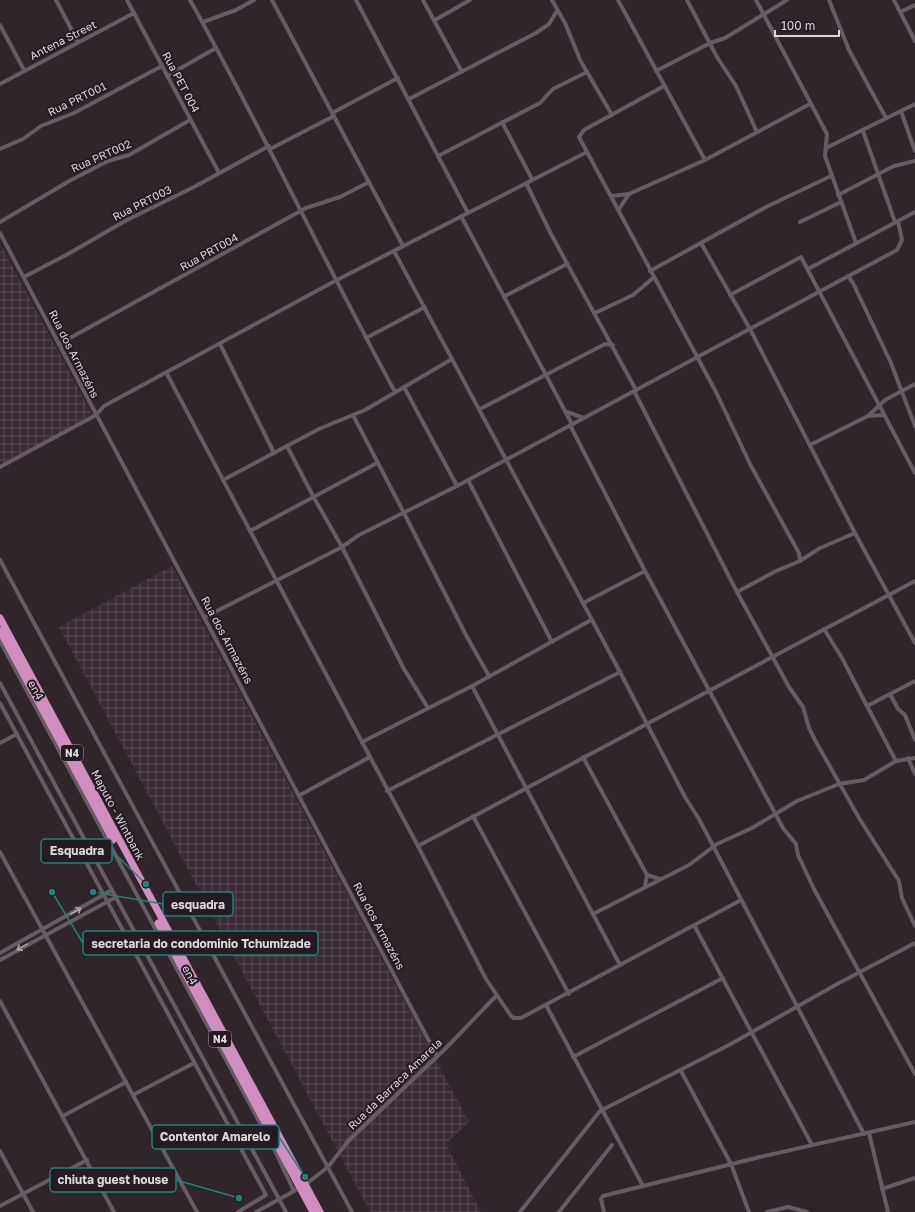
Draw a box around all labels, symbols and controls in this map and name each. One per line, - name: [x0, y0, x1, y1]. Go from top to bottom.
- scale bar: [775, 12, 839, 38]
- street label: Antena Street: [27, 17, 98, 62]
- text: 100 m: [781, 18, 815, 33]
- street label: Rua PET 004: [160, 49, 203, 115]
- street label: Rua PRT001: [46, 79, 108, 118]
- street label: Rua PRT002: [69, 137, 133, 175]
- street label: Rua PRT003: [110, 182, 173, 223]
- street label: Rua PRT004: [177, 230, 240, 273]
- street label: Rua dos Armazéns: [47, 308, 102, 400]
- street label: Rua dos Armazéns: [199, 594, 256, 686]
- street label: en4: [26, 678, 47, 702]
- road number: N4: [61, 745, 83, 761]
- street label: Maputo - Wintbank: [89, 767, 148, 862]
- callout: Esquadra: [41, 839, 112, 863]
- text: Esquadra: [50, 843, 104, 858]
- street label: Rua dos Armazéns: [351, 880, 408, 972]
- callout: esquadra: [163, 892, 233, 916]
- text: esquadra: [171, 897, 225, 912]
- one-way arrow: [70, 907, 82, 915]
- callout: secretaria do condominio Tchumizade: [83, 931, 318, 955]
- text: secretaria do condominio Tchumizade: [91, 936, 311, 951]
- one-way arrow: [16, 944, 28, 952]
- street label: en4: [180, 963, 201, 987]
- road number: N4: [209, 1031, 231, 1047]
- street label: Rua da Barraca Amarela: [345, 1035, 444, 1132]
- callout: Contentor Amarelo: [152, 1125, 279, 1149]
- text: Contentor Amarelo: [160, 1129, 270, 1144]
- callout: chiuta guest house: [50, 1168, 176, 1192]
- text: chiuta guest house: [58, 1172, 168, 1187]

